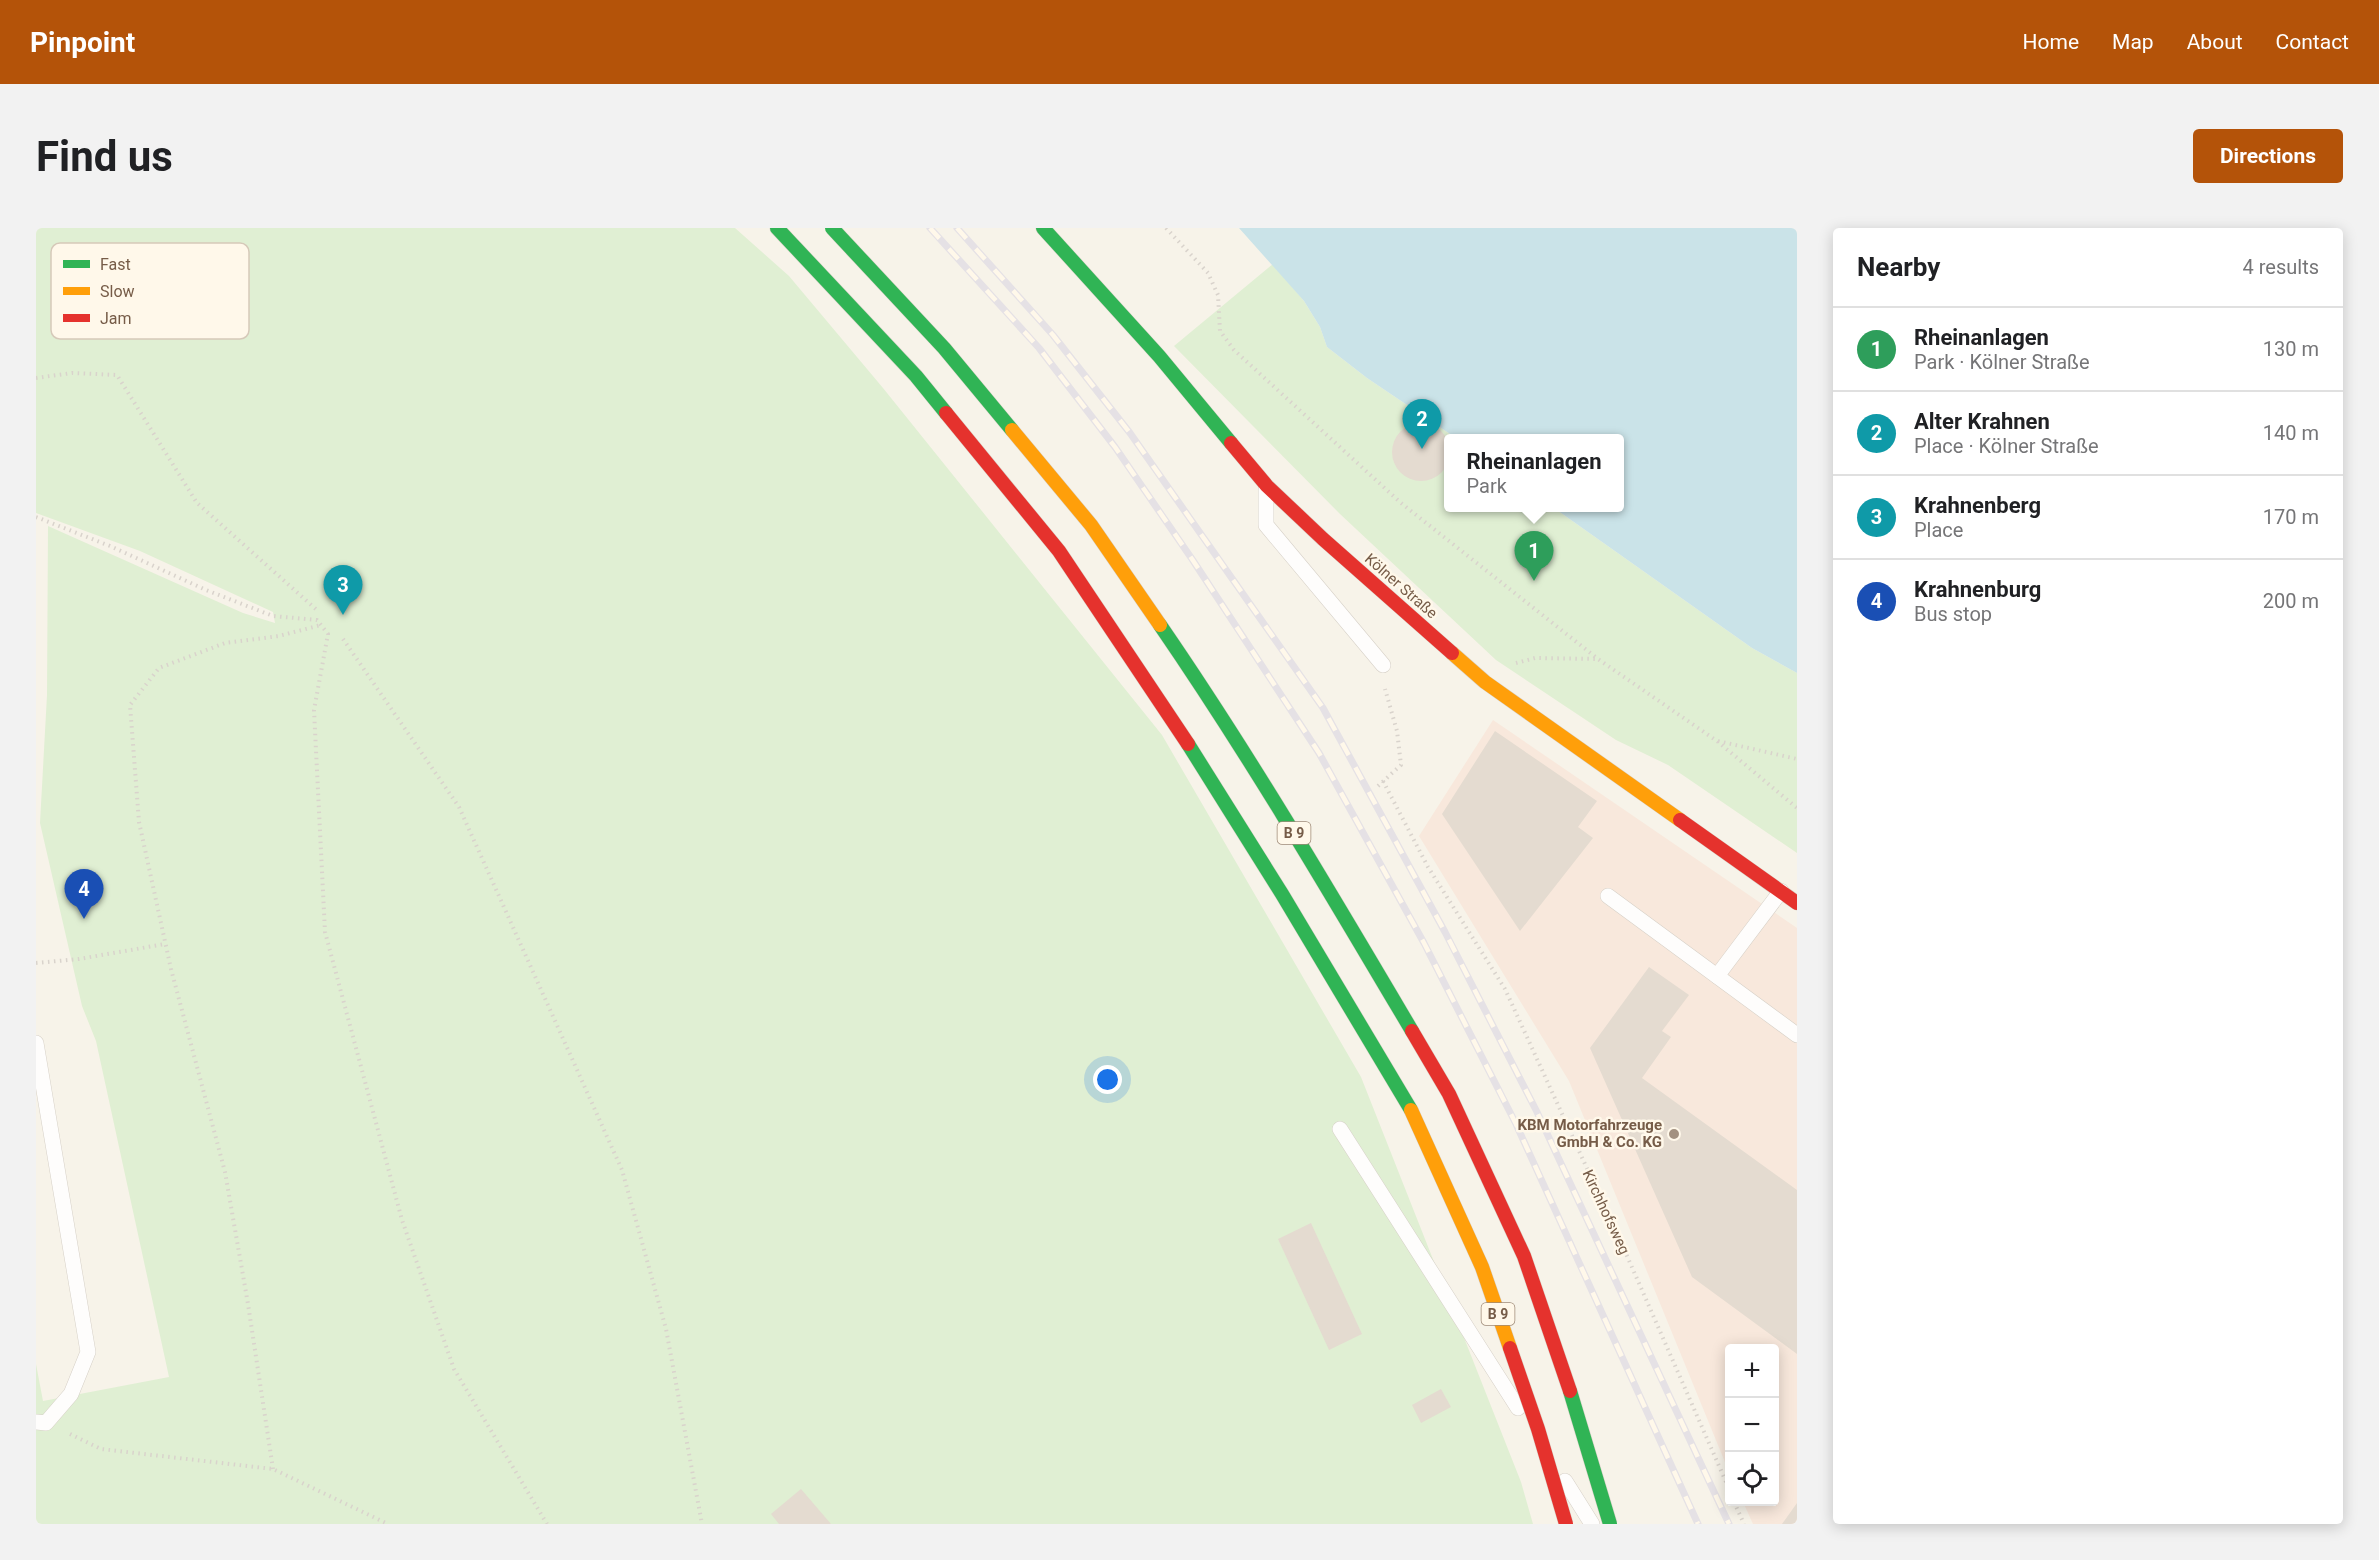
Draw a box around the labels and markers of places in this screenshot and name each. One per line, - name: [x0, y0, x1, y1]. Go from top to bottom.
- pin: 2: [1402, 400, 1442, 449]
- pin: 1: [1514, 532, 1554, 581]
- pin: 3: [324, 566, 362, 615]
- pin: 4: [64, 870, 104, 919]
- place label: KBM Motorfahrzeuge GmbH & Co. KG: [1517, 1116, 1662, 1151]
- marker: KBM Motorfahrzeuge GmbH & Co. KG: [1667, 1127, 1681, 1141]

